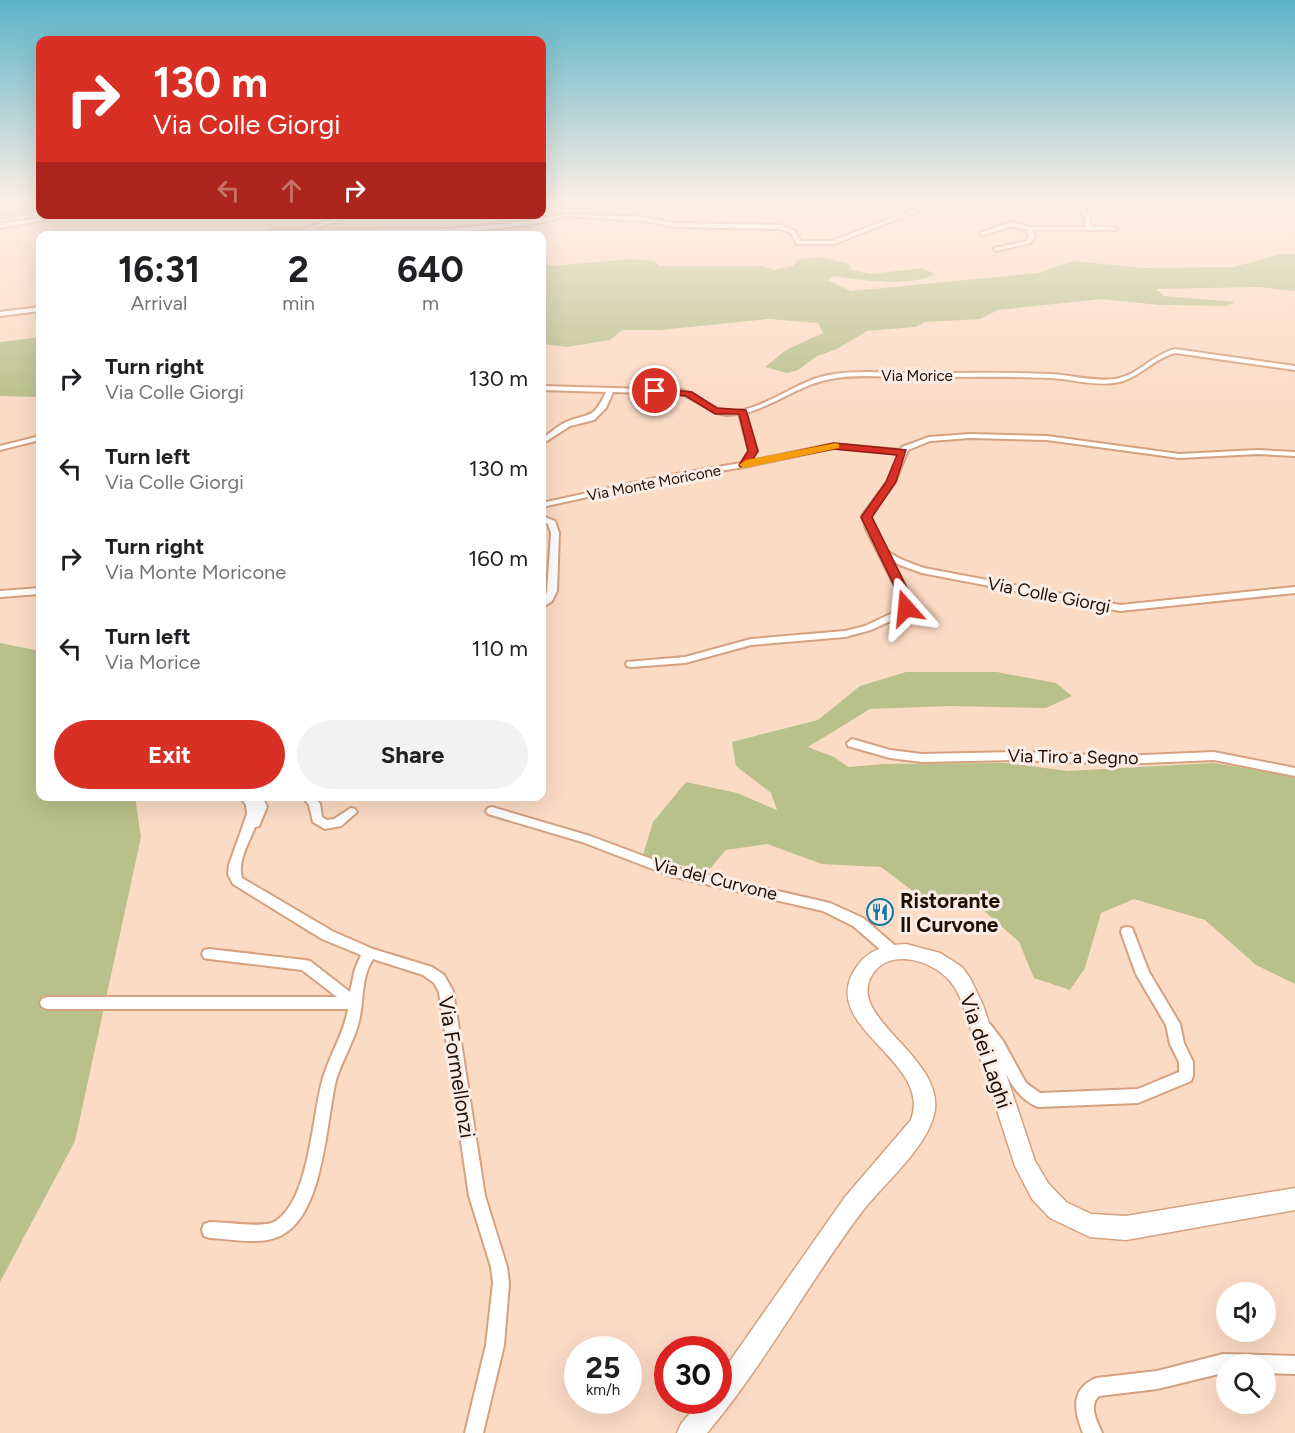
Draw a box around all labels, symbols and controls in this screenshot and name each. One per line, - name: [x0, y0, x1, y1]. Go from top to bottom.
- text: 130 m: [153, 57, 268, 108]
- icon: right: [54, 60, 132, 138]
- text: Via Colle Giorgi: [153, 108, 341, 141]
- icon: left: [212, 174, 245, 207]
- icon: ahead: [275, 174, 308, 207]
- icon: right: [338, 174, 371, 207]
- text: 16:31: [118, 248, 200, 291]
- text: 2: [288, 248, 309, 291]
- text: 640: [397, 248, 464, 291]
- text: Arrival: [131, 291, 187, 315]
- text: min: [282, 291, 315, 315]
- text: m: [422, 291, 439, 315]
- text: Turn right: [105, 353, 204, 380]
- icon: right: [54, 362, 87, 395]
- text: 130 m: [469, 365, 528, 392]
- pin: [629, 365, 680, 416]
- street label: Via Morice: [881, 367, 953, 385]
- icon: arrive: [638, 374, 671, 407]
- text: Via Colle Giorgi: [105, 380, 244, 404]
- text: Turn left: [105, 443, 191, 470]
- icon: left: [54, 452, 87, 485]
- text: 130 m: [469, 455, 528, 482]
- street label: Via Monte Moricone: [586, 461, 722, 505]
- text: Via Colle Giorgi: [105, 470, 244, 494]
- text: Turn right: [105, 533, 204, 560]
- icon: right: [54, 542, 87, 575]
- text: 160 m: [468, 545, 528, 572]
- text: Via Monte Moricone: [105, 560, 286, 584]
- street label: Via Colle Giorgi: [986, 572, 1112, 618]
- position arrow: [874, 576, 938, 640]
- text: Turn left: [105, 623, 191, 650]
- icon: left: [54, 632, 87, 665]
- text: 110 m: [472, 635, 528, 662]
- text: Via Morice: [105, 650, 200, 674]
- button: Exit: [54, 720, 285, 789]
- button: Share: [297, 720, 528, 789]
- street label: Via Tiro a Segno: [1007, 745, 1139, 769]
- street label: Via del Curvone: [650, 853, 780, 905]
- place label: Ristorante Il Curvone: [900, 888, 1001, 937]
- restaurant icon: Ristorante Il Curvone: [865, 897, 895, 927]
- street label: Via dei Laghi: [955, 990, 1017, 1112]
- street label: Via Formellonzi: [433, 994, 481, 1140]
- map controls: [1216, 1282, 1276, 1414]
- button: sound: [1216, 1282, 1276, 1342]
- speed limit sign: 30: [654, 1336, 732, 1414]
- text: 25: [586, 1349, 620, 1386]
- button: search: [1216, 1354, 1276, 1414]
- text: km/h: [586, 1381, 620, 1399]

